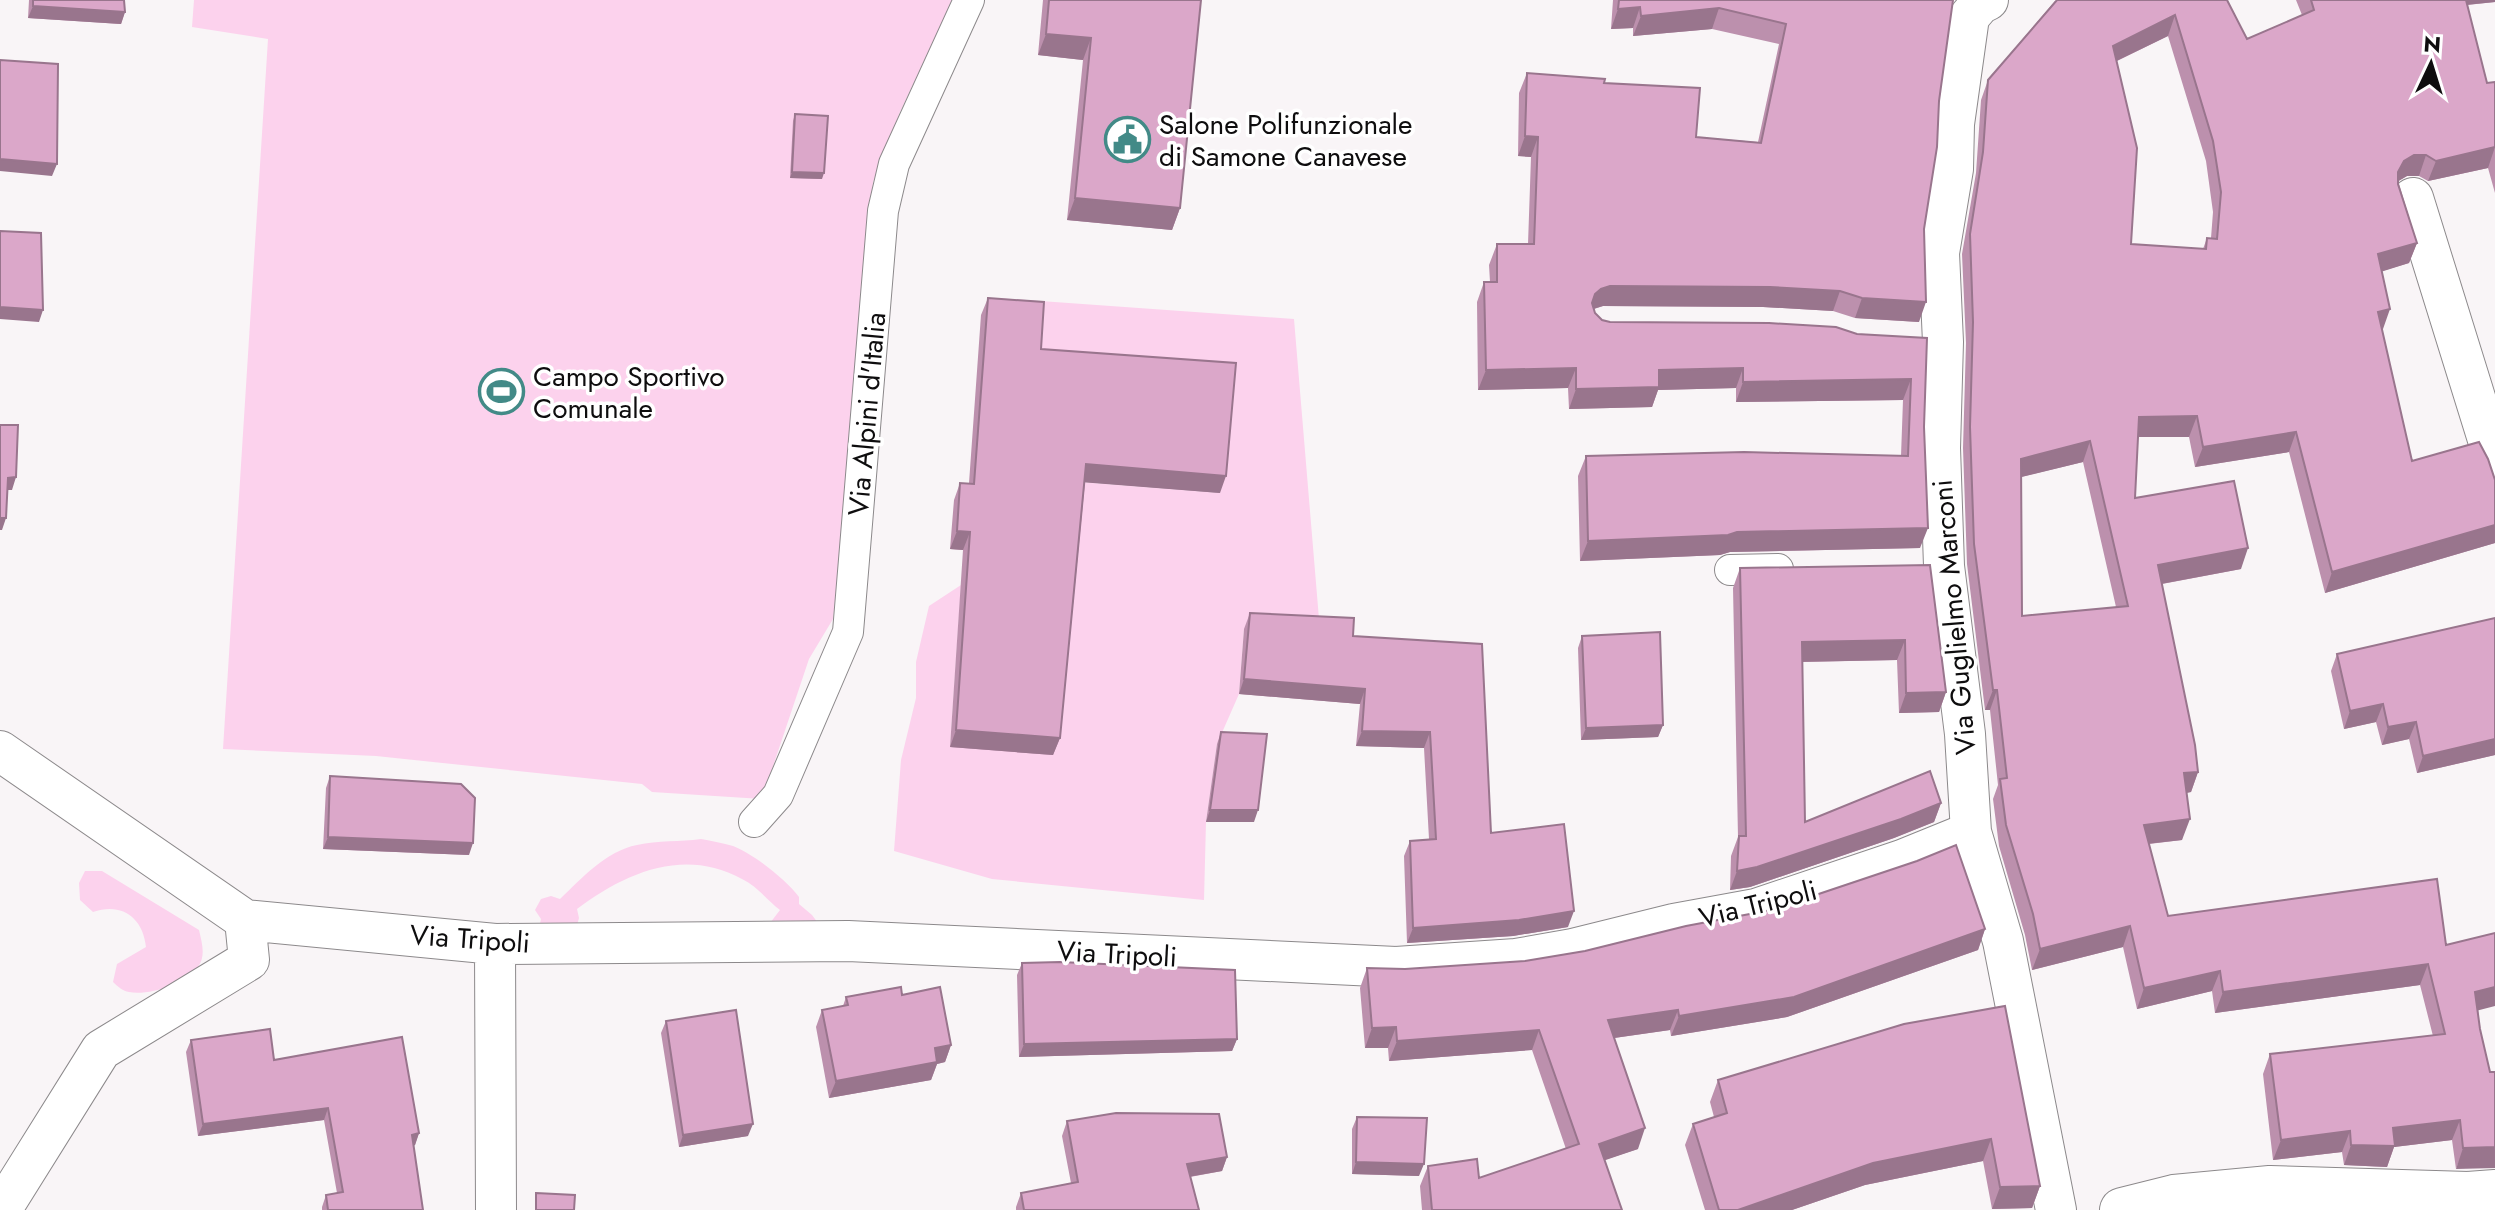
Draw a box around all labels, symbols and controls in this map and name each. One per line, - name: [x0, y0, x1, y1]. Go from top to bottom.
- north arrow: [2391, 24, 2471, 104]
- text: N: [2423, 27, 2442, 61]
- place label: Salone Polifunzionale di Samone Canavese: [1159, 104, 1412, 177]
- public building icon: Salone Polifunzionale di Samone Canavese: [1104, 116, 1152, 164]
- street label: Via Alpini d'Italia: [838, 310, 896, 518]
- place label: Campo Sportivo Comunale: [533, 356, 725, 429]
- sports icon: Campo Sportivo Comunale: [478, 368, 526, 416]
- street label: Via Guglielmo Marconi: [1922, 478, 1986, 756]
- street label: Via Tripoli: [1695, 870, 1821, 938]
- street label: Via Tripoli: [409, 914, 531, 964]
- street label: Via Tripoli: [1056, 930, 1178, 978]

